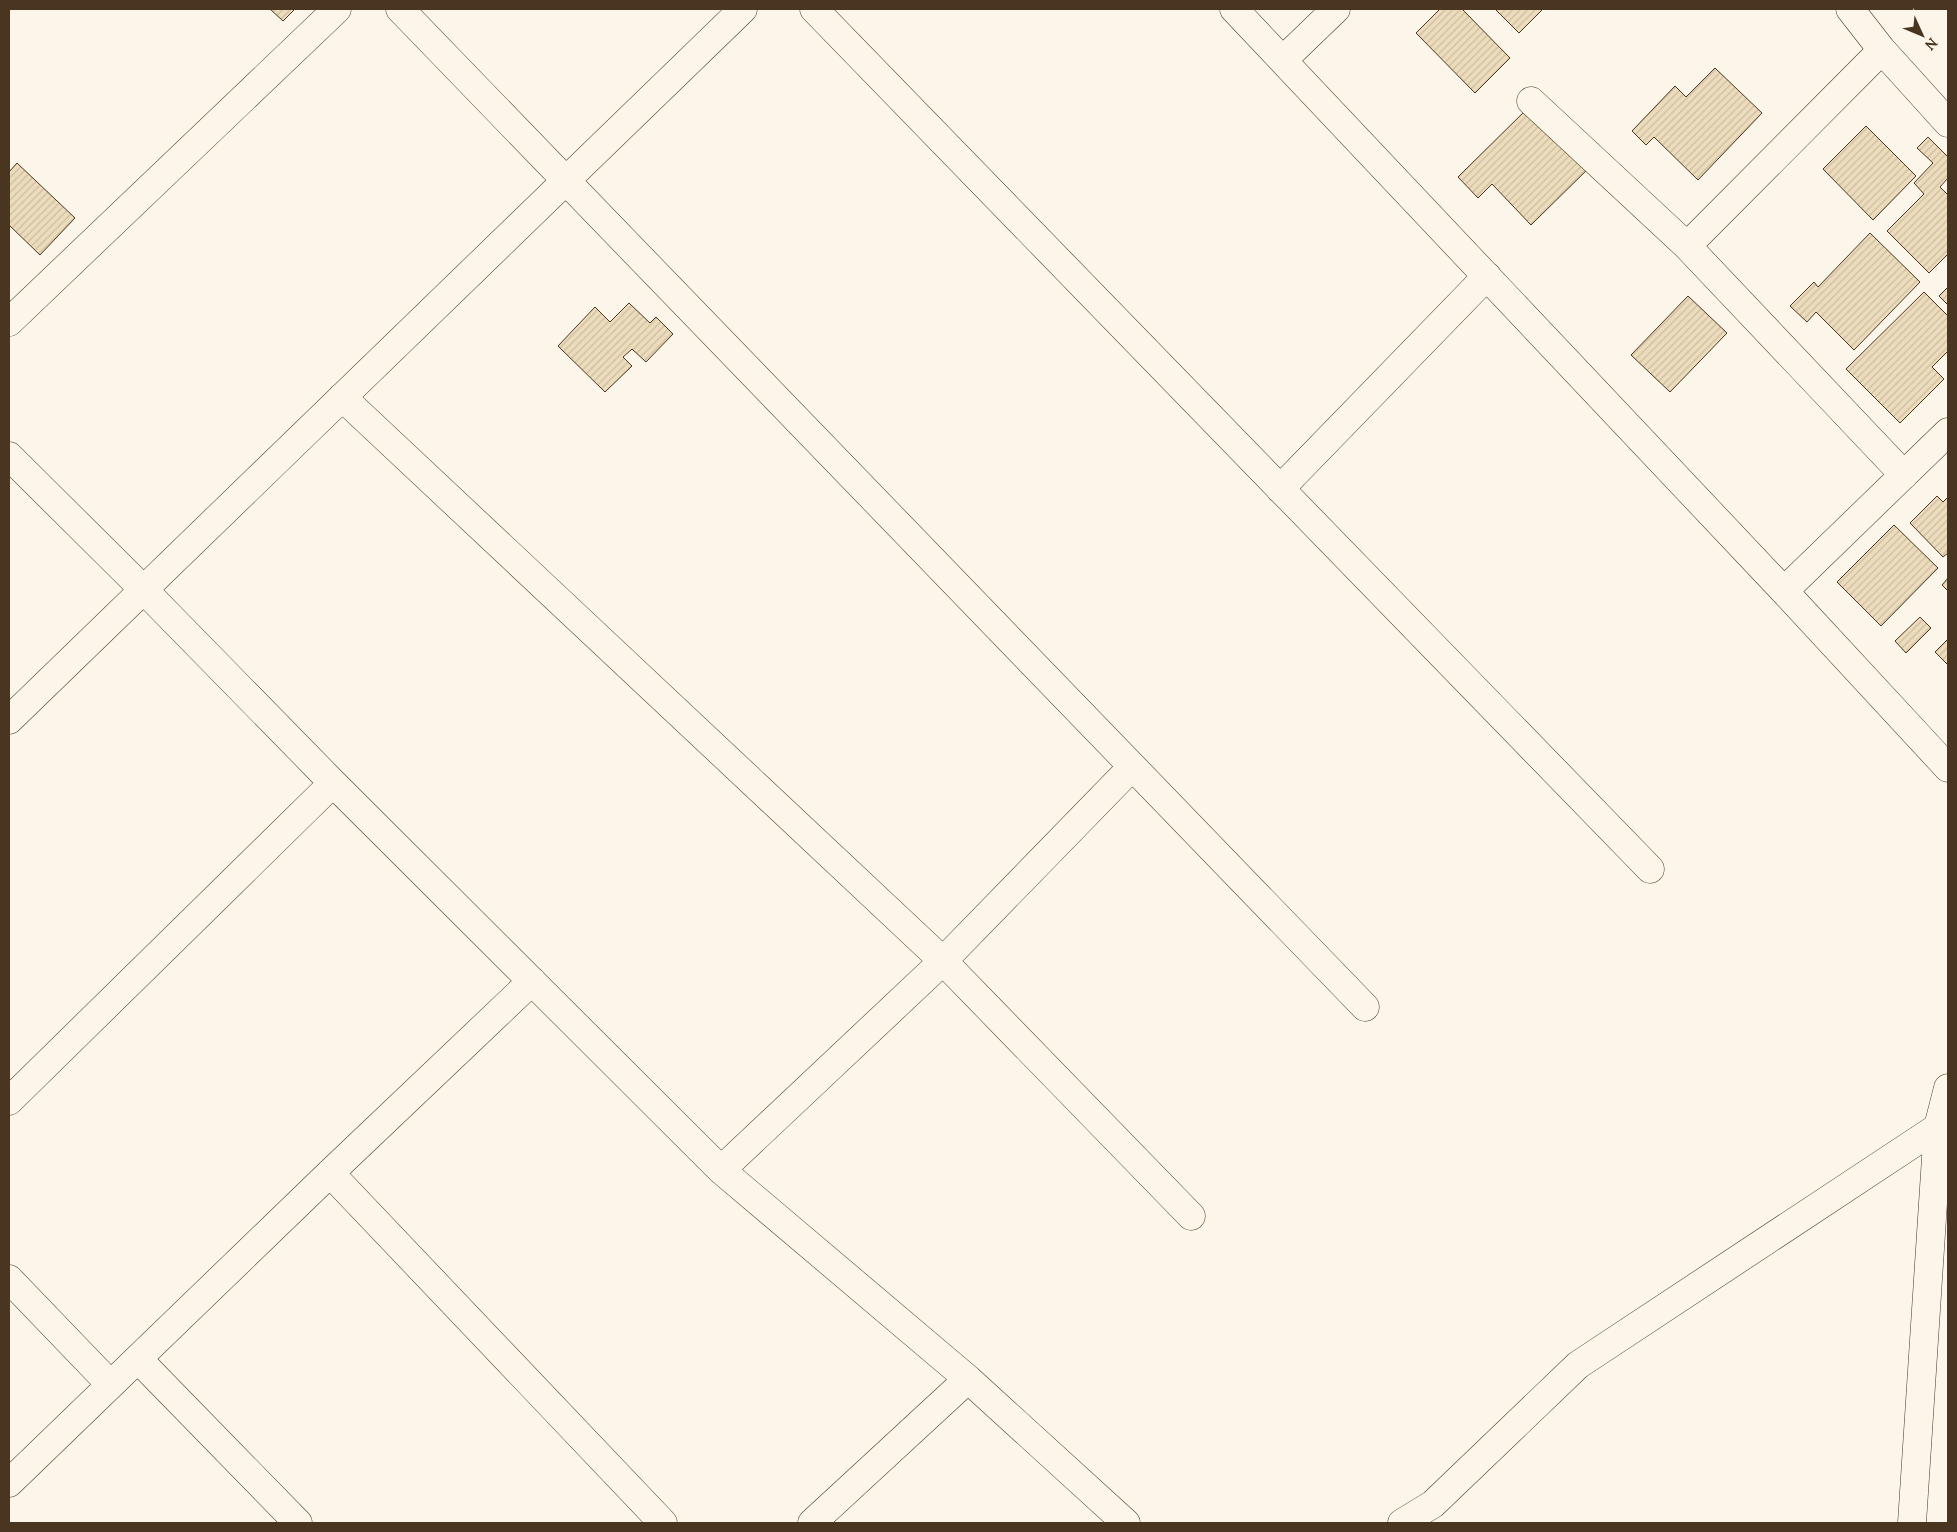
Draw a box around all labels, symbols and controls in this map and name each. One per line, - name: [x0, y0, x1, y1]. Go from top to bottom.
- north arrow: [1897, 10, 1947, 60]
- text: N: [1921, 34, 1942, 54]

